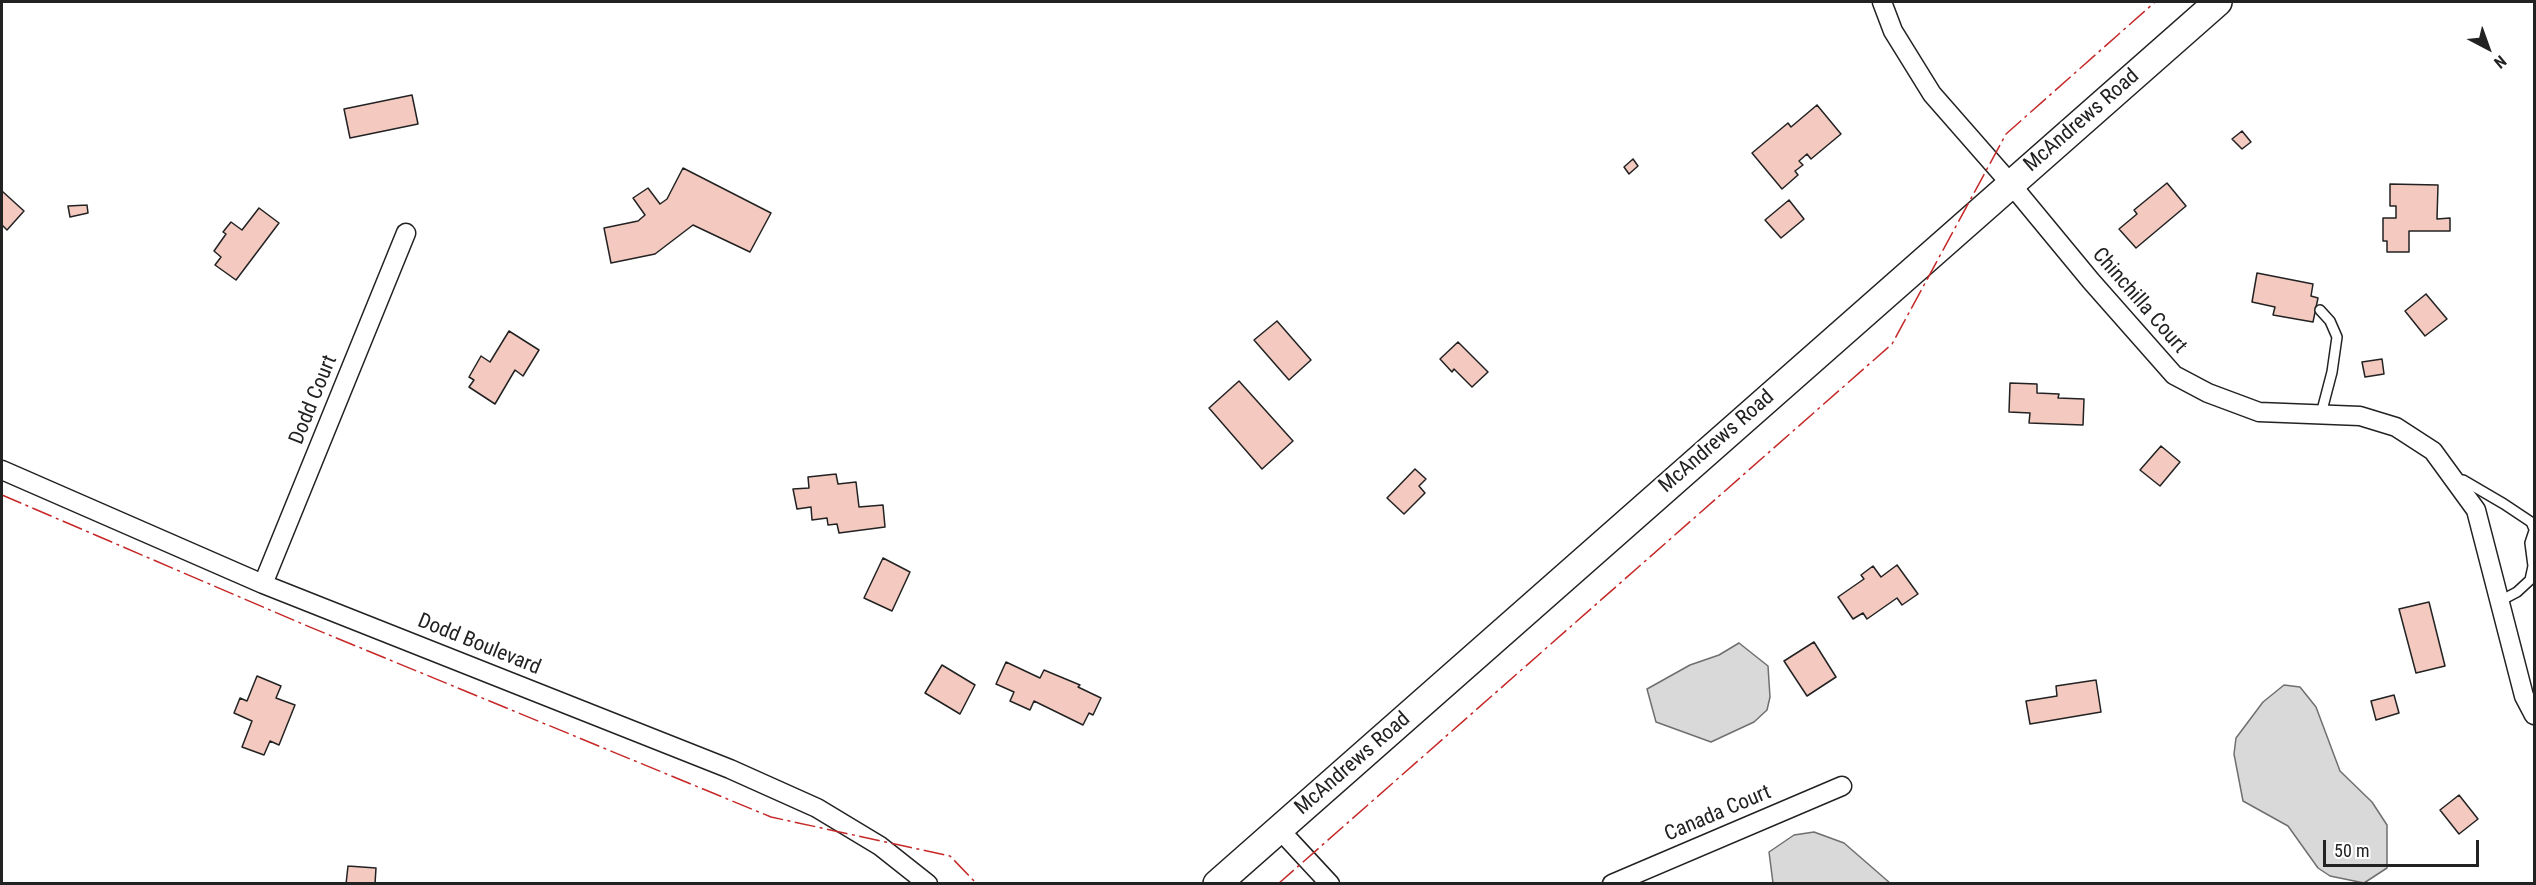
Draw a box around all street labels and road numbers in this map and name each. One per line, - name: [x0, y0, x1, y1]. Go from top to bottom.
- street label: McAndrews Road: [2019, 64, 2145, 178]
- street label: Chinchilla Court: [2086, 243, 2192, 359]
- street label: Dodd Court: [285, 352, 343, 448]
- street label: McAndrews Road: [1654, 385, 1780, 499]
- street label: Dodd Boulevard: [414, 609, 544, 681]
- street label: McAndrews Road: [1290, 707, 1416, 821]
- street label: Canada Court: [1661, 780, 1775, 848]

